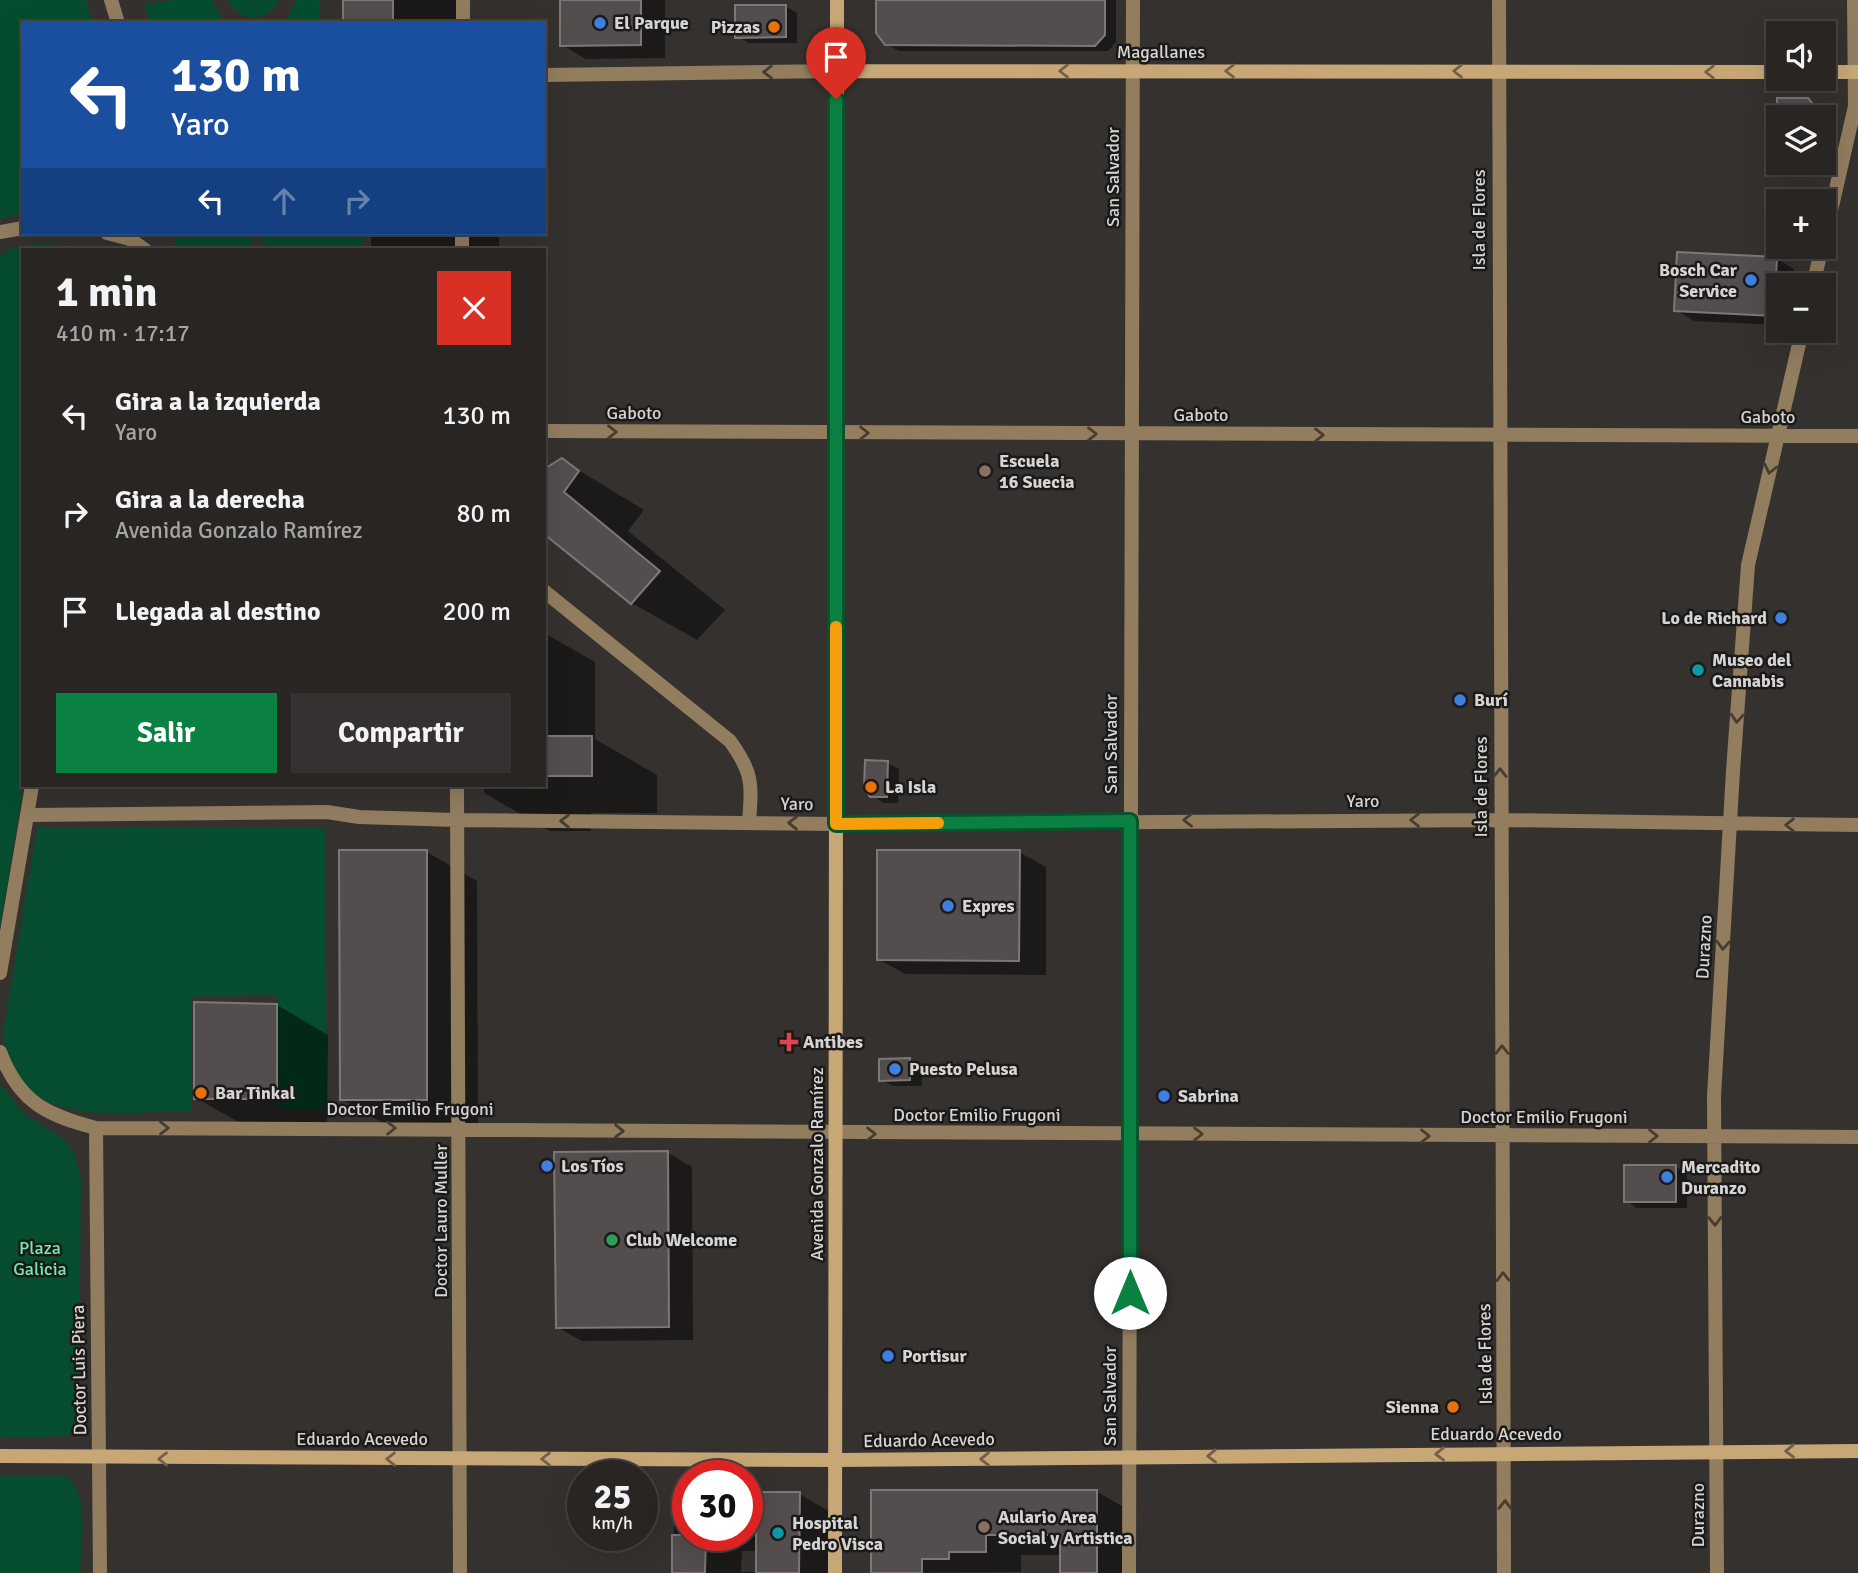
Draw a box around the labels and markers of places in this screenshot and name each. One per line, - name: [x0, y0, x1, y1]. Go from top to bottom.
- place label: El Parque: [614, 12, 689, 34]
- marker: El Parque: [592, 15, 608, 31]
- place label: Pizzas: [711, 16, 760, 38]
- marker: Pizzas: [766, 19, 782, 35]
- pin: [806, 27, 866, 99]
- place label: Bosch Car Service: [1659, 259, 1738, 302]
- marker: Bosch Car Service: [1743, 272, 1759, 288]
- place label: Escuela 16 Suecia: [999, 450, 1075, 493]
- marker: Escuela 16 Suecia: [977, 463, 993, 479]
- place label: Lo de Richard: [1661, 607, 1767, 629]
- marker: Lo de Richard: [1773, 610, 1789, 626]
- place label: Museo del Cannabis: [1712, 649, 1792, 692]
- marker: Museo del Cannabis: [1690, 662, 1706, 678]
- place label: Burí: [1474, 689, 1508, 711]
- marker: Burí: [1452, 692, 1468, 708]
- place label: La Isla: [885, 776, 936, 798]
- marker: La Isla: [863, 779, 879, 795]
- place label: Expres: [962, 895, 1014, 917]
- marker: Expres: [940, 898, 956, 914]
- place label: Antibes: [803, 1031, 863, 1053]
- marker: Antibes: [781, 1034, 797, 1050]
- place label: Puesto Pelusa: [909, 1058, 1018, 1080]
- marker: Puesto Pelusa: [887, 1061, 903, 1077]
- place label: Bar Tinkal: [215, 1082, 295, 1104]
- marker: Bar Tinkal: [193, 1085, 209, 1101]
- place label: Sabrina: [1178, 1085, 1239, 1107]
- marker: Sabrina: [1156, 1088, 1172, 1104]
- place label: Los Tíos: [561, 1155, 624, 1177]
- place label: Mercadito Duranzo: [1681, 1156, 1761, 1199]
- marker: Los Tíos: [539, 1158, 555, 1174]
- marker: Mercadito Duranzo: [1659, 1169, 1675, 1185]
- place label: Club Welcome: [626, 1229, 737, 1251]
- marker: Club Welcome: [604, 1232, 620, 1248]
- place label: Portisur: [902, 1345, 967, 1367]
- marker: Portisur: [880, 1348, 896, 1364]
- place label: Sienna: [1386, 1396, 1439, 1418]
- marker: Sienna: [1445, 1399, 1461, 1415]
- place label: Aulario Area Social y Artistica: [998, 1506, 1133, 1549]
- place label: Hospital Pedro Visca: [792, 1512, 883, 1555]
- marker: Aulario Area Social y Artistica: [976, 1519, 992, 1535]
- marker: Hospital Pedro Visca: [770, 1525, 786, 1541]

